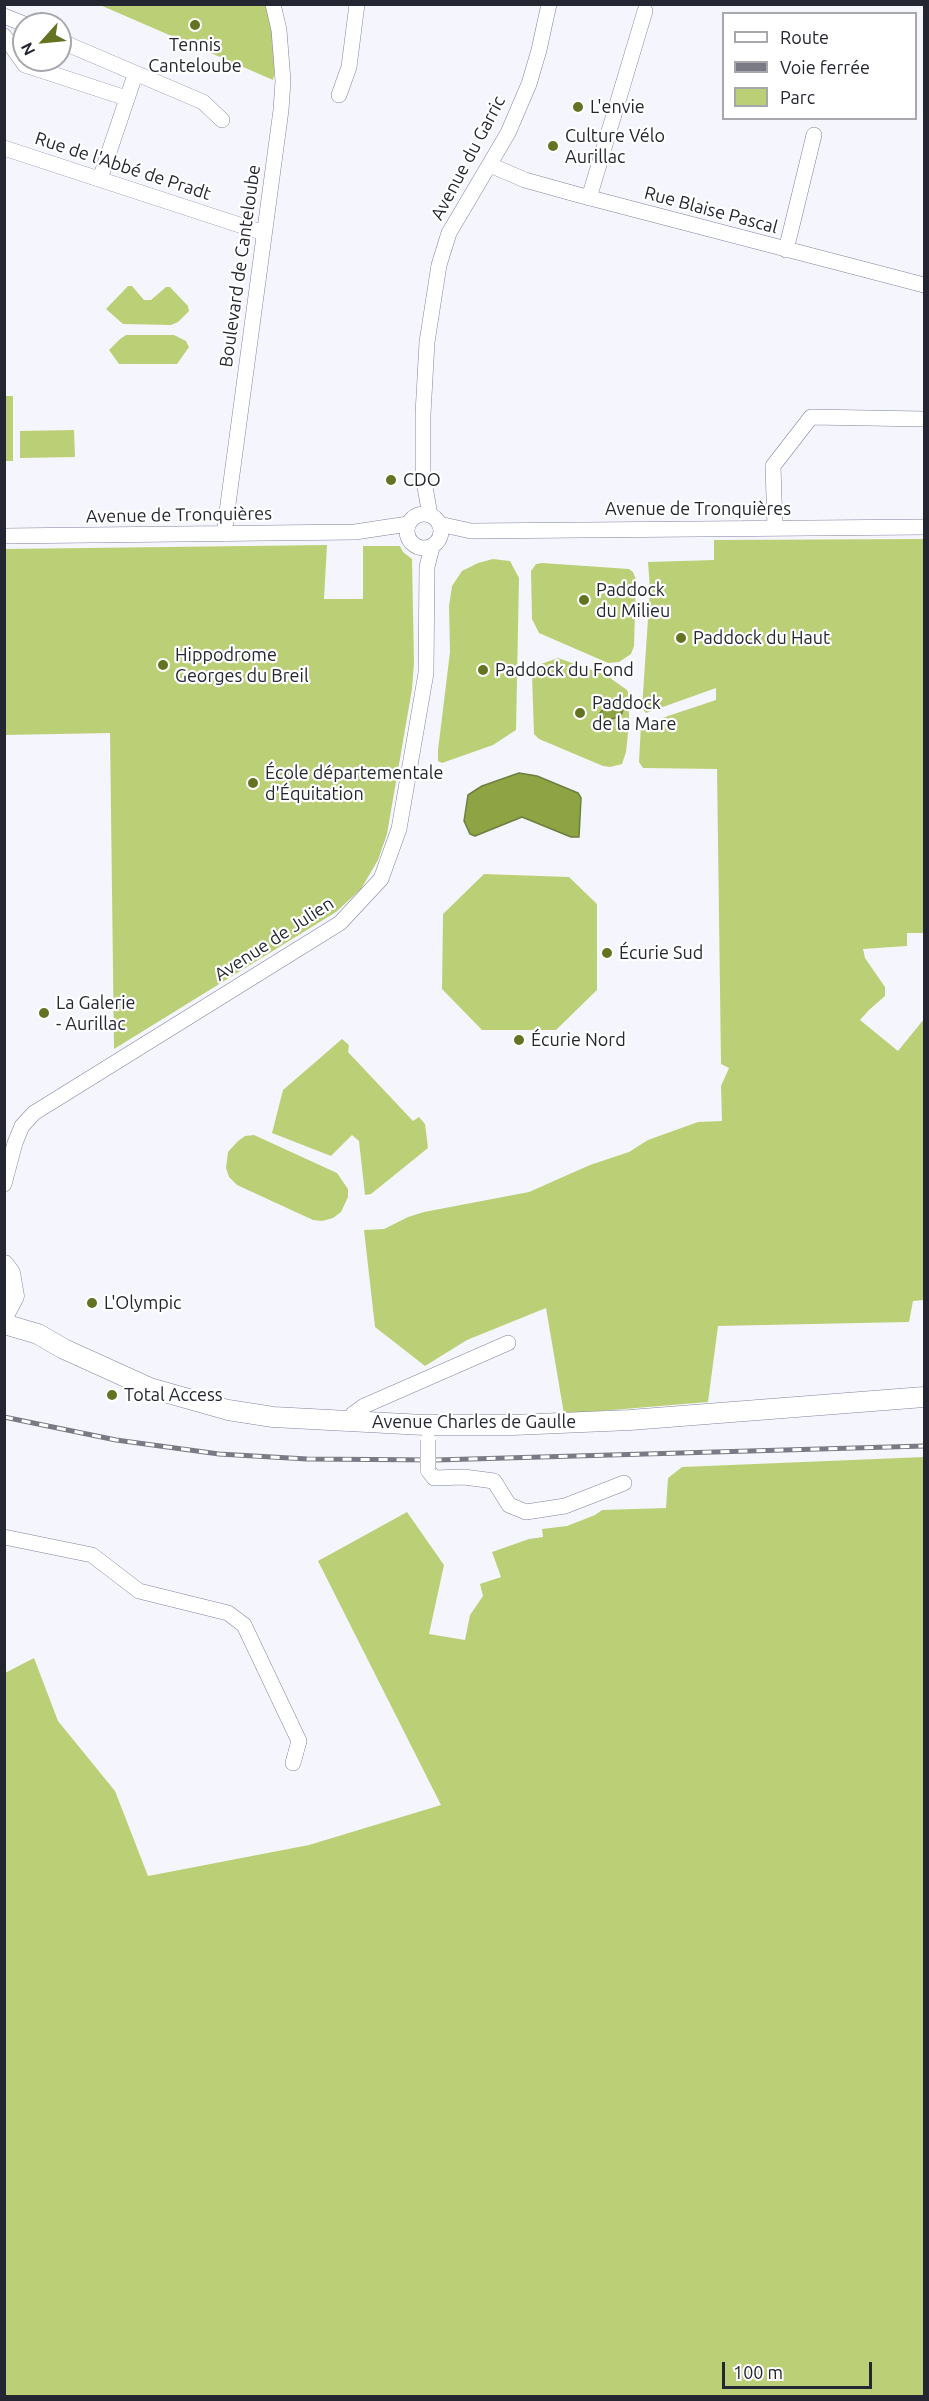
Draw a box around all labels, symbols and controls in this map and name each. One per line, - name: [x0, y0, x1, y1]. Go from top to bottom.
- north arrow: [12, 12, 72, 72]
- legend: [722, 12, 917, 120]
- marker: Tennis Canteloube: [188, 18, 202, 32]
- text: Route: [780, 27, 829, 47]
- place label: Tennis Canteloube: [148, 34, 242, 76]
- text: N: [17, 40, 38, 59]
- text: Voie ferrée: [780, 57, 870, 77]
- text: Parc: [780, 87, 815, 107]
- street label: Avenue du Garric: [426, 92, 510, 224]
- place label: L'envie: [590, 96, 645, 118]
- marker: L'envie: [571, 100, 585, 114]
- place label: Culture Vélo Aurillac: [565, 125, 665, 168]
- street label: Rue de l'Abbé de Pradt: [32, 127, 214, 205]
- marker: Culture Vélo Aurillac: [546, 139, 560, 153]
- street label: Boulevard de Canteloube: [215, 163, 265, 369]
- street label: Rue Blaise Pascal: [642, 182, 780, 238]
- place label: CDO: [403, 469, 441, 491]
- marker: CDO: [384, 473, 398, 487]
- street label: Avenue de Tronquières: [605, 498, 791, 520]
- street label: Avenue de Tronquières: [86, 503, 272, 527]
- place label: Paddock du Milieu: [596, 579, 670, 622]
- marker: Paddock du Milieu: [577, 593, 591, 607]
- place label: Paddock du Haut: [693, 627, 830, 649]
- marker: Paddock du Haut: [674, 631, 688, 645]
- place label: Hippodrome Georges du Breil: [175, 644, 309, 686]
- marker: Hippodrome Georges du Breil: [156, 658, 170, 672]
- place label: Paddock du Fond: [495, 659, 634, 681]
- marker: Paddock du Fond: [476, 663, 490, 677]
- place label: Paddock de la Mare: [592, 692, 676, 734]
- marker: Paddock de la Mare: [573, 706, 587, 720]
- place label: École départementale d'Équitation: [265, 762, 443, 804]
- marker: École départementale d'Équitation: [246, 776, 260, 790]
- street label: Avenue de Julien: [210, 892, 338, 986]
- place label: Écurie Sud: [619, 942, 703, 964]
- marker: Écurie Sud: [600, 946, 614, 960]
- place label: La Galerie - Aurillac: [56, 992, 136, 1034]
- marker: La Galerie - Aurillac: [37, 1006, 51, 1020]
- place label: Écurie Nord: [531, 1029, 626, 1051]
- marker: Écurie Nord: [512, 1033, 526, 1047]
- place label: L'Olympic: [104, 1292, 181, 1314]
- marker: L'Olympic: [85, 1296, 99, 1310]
- place label: Total Access: [124, 1384, 223, 1406]
- marker: Total Access: [105, 1388, 119, 1402]
- street label: Avenue Charles de Gaulle: [372, 1411, 576, 1433]
- scale bar: [725, 2350, 875, 2388]
- text: 100 m: [733, 2362, 783, 2382]

